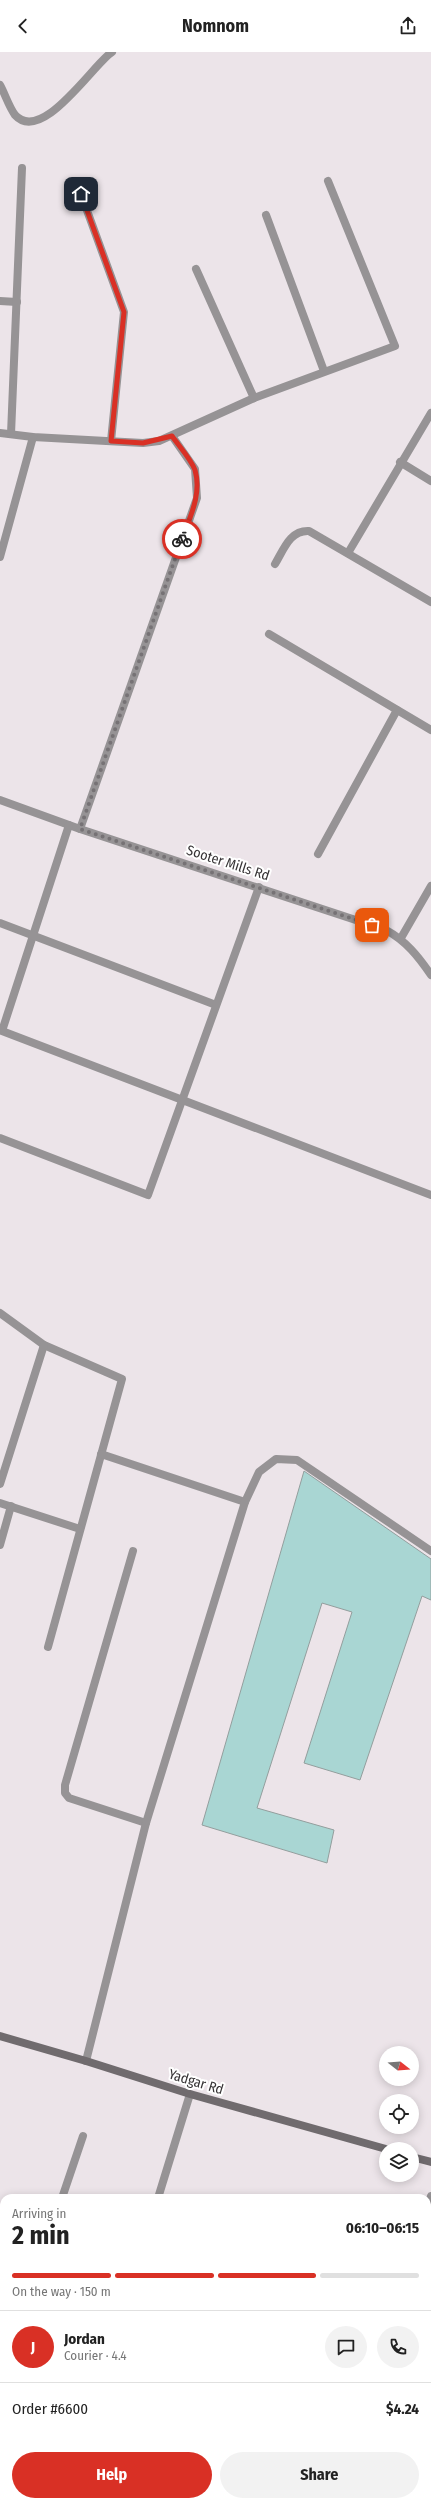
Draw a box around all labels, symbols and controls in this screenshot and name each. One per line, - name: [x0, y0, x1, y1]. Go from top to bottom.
- icon: back: [12, 15, 34, 37]
- text: Nomnom: [182, 15, 249, 37]
- icon: share: [397, 15, 419, 37]
- pin: [64, 177, 98, 211]
- icon: home: [70, 183, 92, 205]
- courier: [162, 519, 202, 559]
- icon: bike: [171, 528, 193, 550]
- street label: Sooter Mills Rd: [184, 842, 272, 884]
- pin: [355, 908, 389, 942]
- icon: bag: [361, 914, 383, 936]
- north arrow: [379, 2046, 419, 2086]
- map controls: [379, 2046, 419, 2182]
- street label: Yadgar Rd: [166, 2066, 226, 2098]
- button: locate: [379, 2094, 419, 2134]
- button: layers: [379, 2142, 419, 2182]
- text: Arriving in: [12, 2206, 66, 2221]
- text: 06:10–06:15: [346, 2219, 419, 2237]
- text: 2 min: [12, 2220, 70, 2251]
- text: On the way · 150 m: [12, 2284, 111, 2299]
- button: chat: [325, 2326, 367, 2368]
- button: phone: [377, 2326, 419, 2368]
- text: Jordan: [64, 2330, 105, 2348]
- text: J: [31, 2338, 35, 2356]
- text: Courier · 4.4: [64, 2348, 127, 2363]
- text: Order #6600: [12, 2400, 88, 2418]
- text: $4.24: [386, 2400, 419, 2418]
- button: Help: [12, 2452, 212, 2498]
- button: Share: [220, 2452, 419, 2498]

